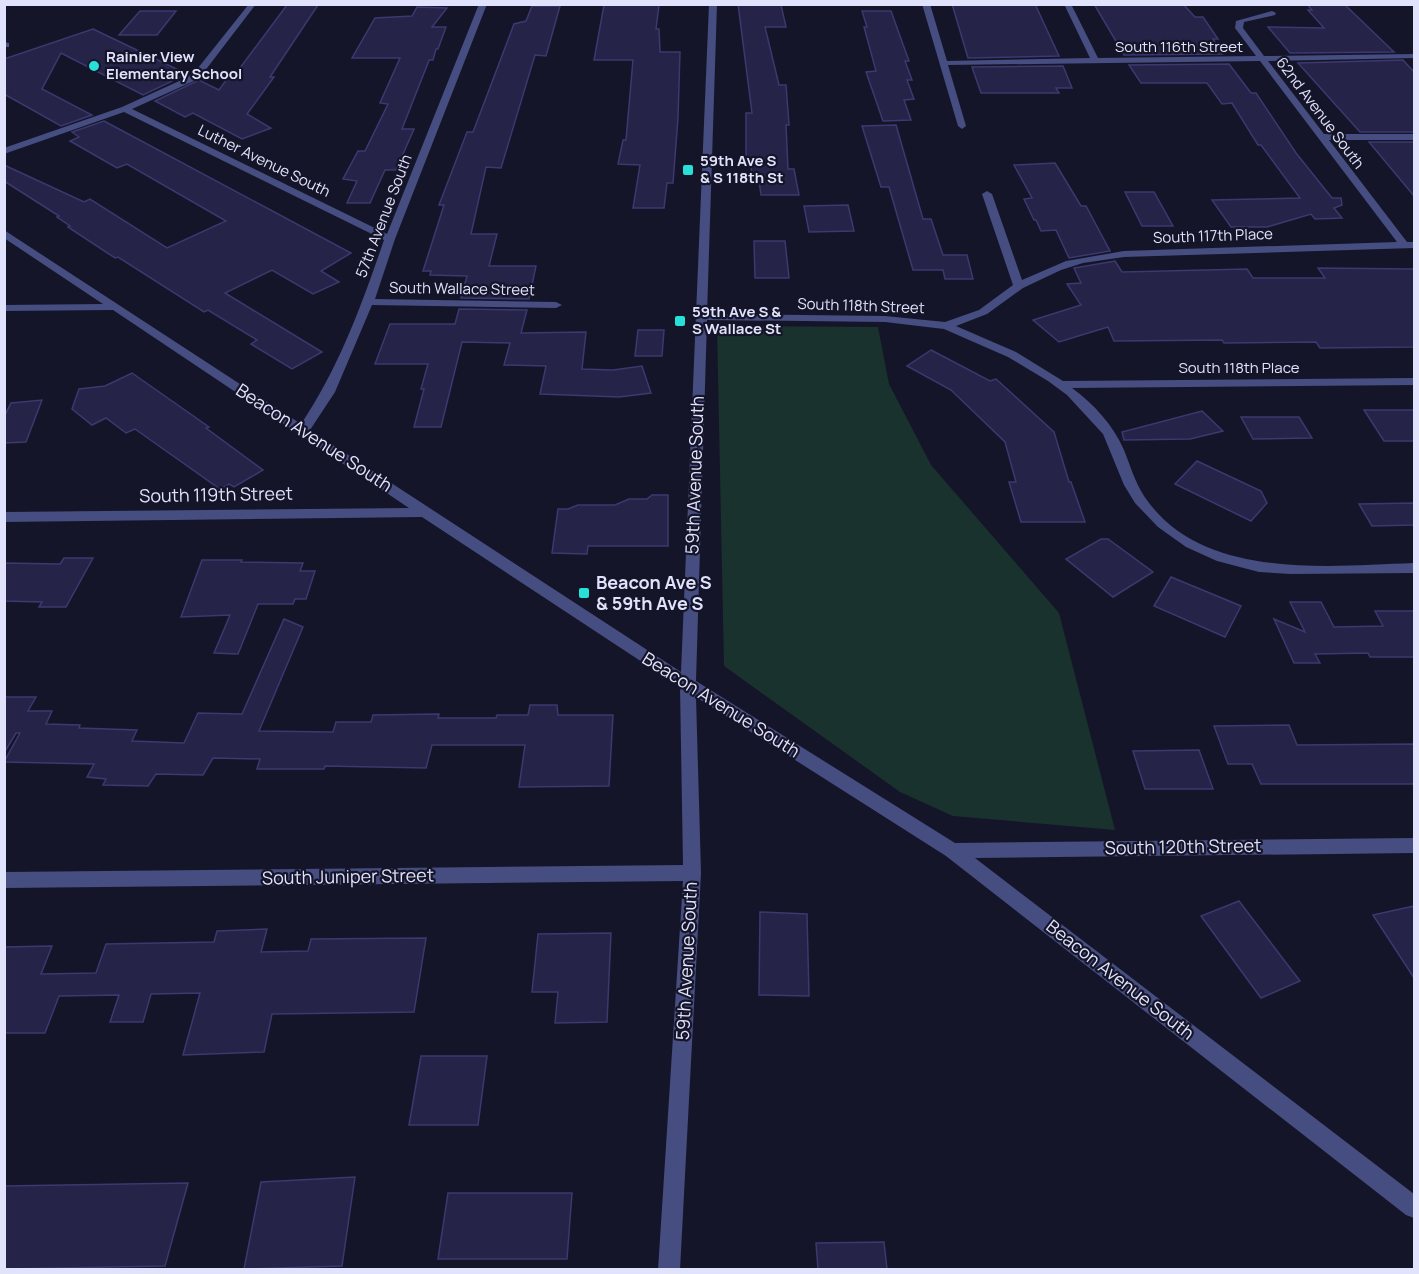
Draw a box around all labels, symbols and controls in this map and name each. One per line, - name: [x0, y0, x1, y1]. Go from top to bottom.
- street label: South 116th Street: [1115, 36, 1243, 57]
- place label: Rainier View Elementary School: [106, 46, 242, 84]
- street label: 62nd Avenue South: [1271, 53, 1369, 173]
- marker: Rainier View Elementary School: [87, 59, 101, 73]
- street label: Luther Avenue South: [194, 119, 334, 202]
- place label: 59th Ave S & S 118th St: [700, 150, 783, 188]
- street label: 57th Avenue South: [350, 151, 417, 280]
- marker: 59th Ave S & S 118th St: [681, 163, 695, 177]
- street label: South 117th Place: [1153, 223, 1273, 248]
- street label: South Wallace Street: [389, 277, 535, 300]
- street label: South 118th Street: [797, 293, 925, 318]
- place label: 59th Ave S & S Wallace St: [692, 301, 781, 339]
- marker: 59th Ave S & S Wallace St: [673, 314, 687, 328]
- street label: South 118th Place: [1178, 357, 1300, 378]
- street label: Beacon Avenue South: [232, 378, 397, 497]
- street label: 59th Avenue South: [679, 395, 709, 555]
- street label: South 119th Street: [139, 481, 293, 507]
- place label: Beacon Ave S & 59th Ave S: [596, 570, 712, 615]
- marker: Beacon Ave S & 59th Ave S: [577, 586, 591, 600]
- street label: Beacon Avenue South: [638, 646, 805, 762]
- street label: South 120th Street: [1104, 833, 1261, 859]
- street label: South Juniper Street: [262, 863, 434, 889]
- street label: 59th Avenue South: [670, 881, 702, 1041]
- street label: Beacon Avenue South: [1042, 914, 1200, 1045]

